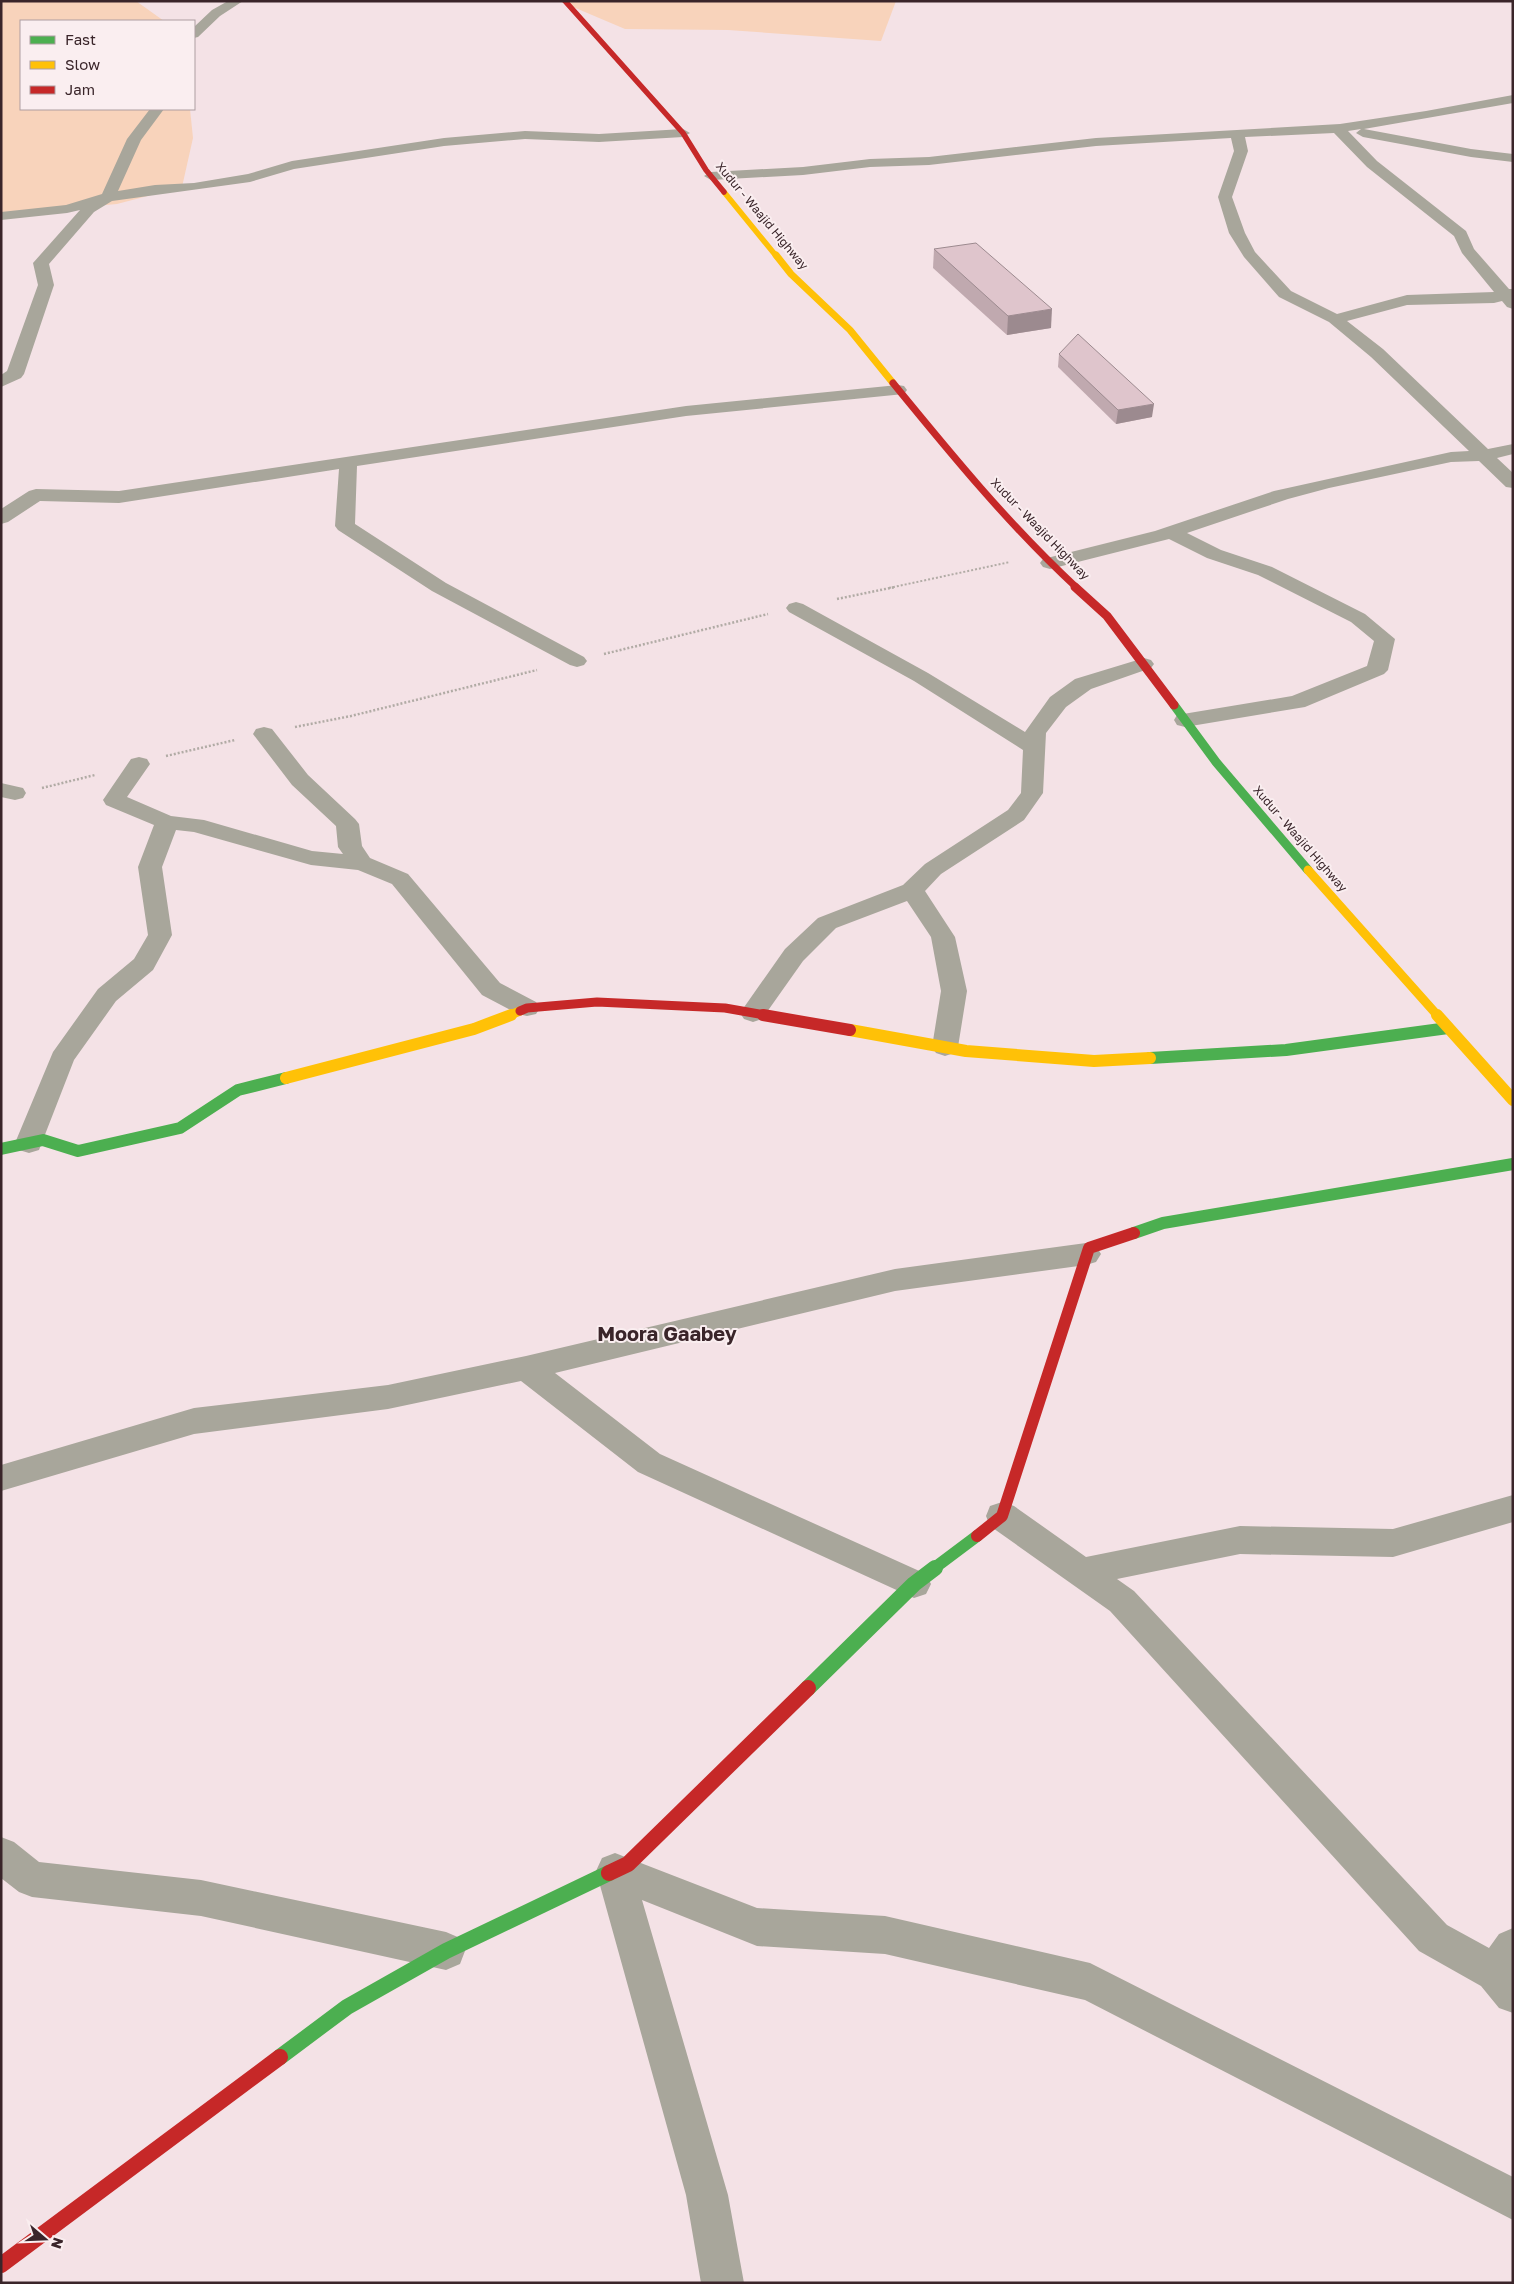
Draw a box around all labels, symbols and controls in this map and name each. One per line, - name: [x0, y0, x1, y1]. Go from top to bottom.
- legend: [20, 20, 195, 110]
- text: Fast: [65, 30, 96, 48]
- text: Slow: [65, 55, 100, 73]
- text: Jam: [65, 80, 95, 98]
- street label: Xudur - Waajid Highway: [713, 159, 812, 273]
- street label: Xudur - Waajid Highway: [988, 475, 1093, 583]
- street label: Xudur - Waajid Highway: [1250, 782, 1351, 895]
- district label: Moora Gaabey: [597, 1321, 737, 1345]
- north arrow: [20, 2214, 70, 2264]
- text: N: [48, 2236, 68, 2251]

